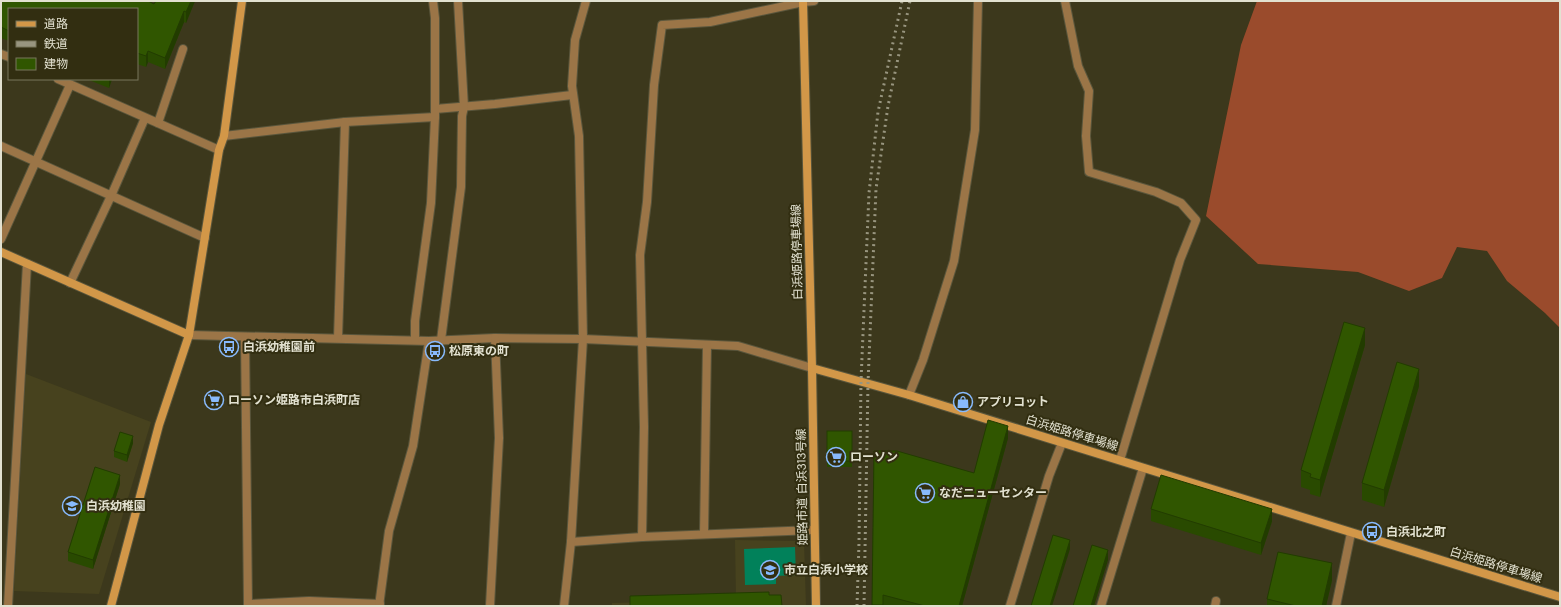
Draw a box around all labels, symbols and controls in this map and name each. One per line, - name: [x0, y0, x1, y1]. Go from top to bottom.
- legend: [8, 8, 138, 80]
- text: 道路: [44, 16, 68, 32]
- text: 鉄道: [44, 36, 68, 52]
- text: 建物: [44, 56, 68, 72]
- street label: 白浜姫路停車場線: [788, 204, 806, 300]
- bus stop icon: 白浜幼稚園前: [218, 336, 240, 358]
- place label: 白浜幼稚園前: [243, 339, 315, 355]
- bus stop icon: 松原東の町: [424, 340, 446, 362]
- place label: 松原東の町: [449, 343, 509, 359]
- supermarket icon: ローソン姫路市白浜町店: [203, 389, 225, 411]
- shop icon: アプリコット: [952, 391, 974, 413]
- place label: ローソン姫路市白浜町店: [228, 392, 360, 408]
- place label: アプリコット: [977, 394, 1049, 410]
- street label: 白浜姫路停車場線: [1024, 411, 1120, 455]
- street label: 姫路市道 白浜313号線: [793, 428, 811, 546]
- supermarket icon: ローソン: [825, 446, 847, 468]
- place label: ローソン: [850, 449, 898, 465]
- supermarket icon: なだニューセンター: [914, 482, 936, 504]
- place label: なだニューセンター: [939, 485, 1047, 501]
- school or university icon: 白浜幼稚園: [61, 495, 83, 517]
- place label: 白浜幼稚園: [86, 498, 146, 514]
- bus stop icon: 白浜北之町: [1361, 521, 1383, 543]
- place label: 白浜北之町: [1386, 524, 1446, 540]
- street label: 白浜姫路停車場線: [1448, 543, 1544, 587]
- school or university icon: 市立白浜小学校: [759, 559, 781, 581]
- place label: 市立白浜小学校: [784, 562, 868, 578]

